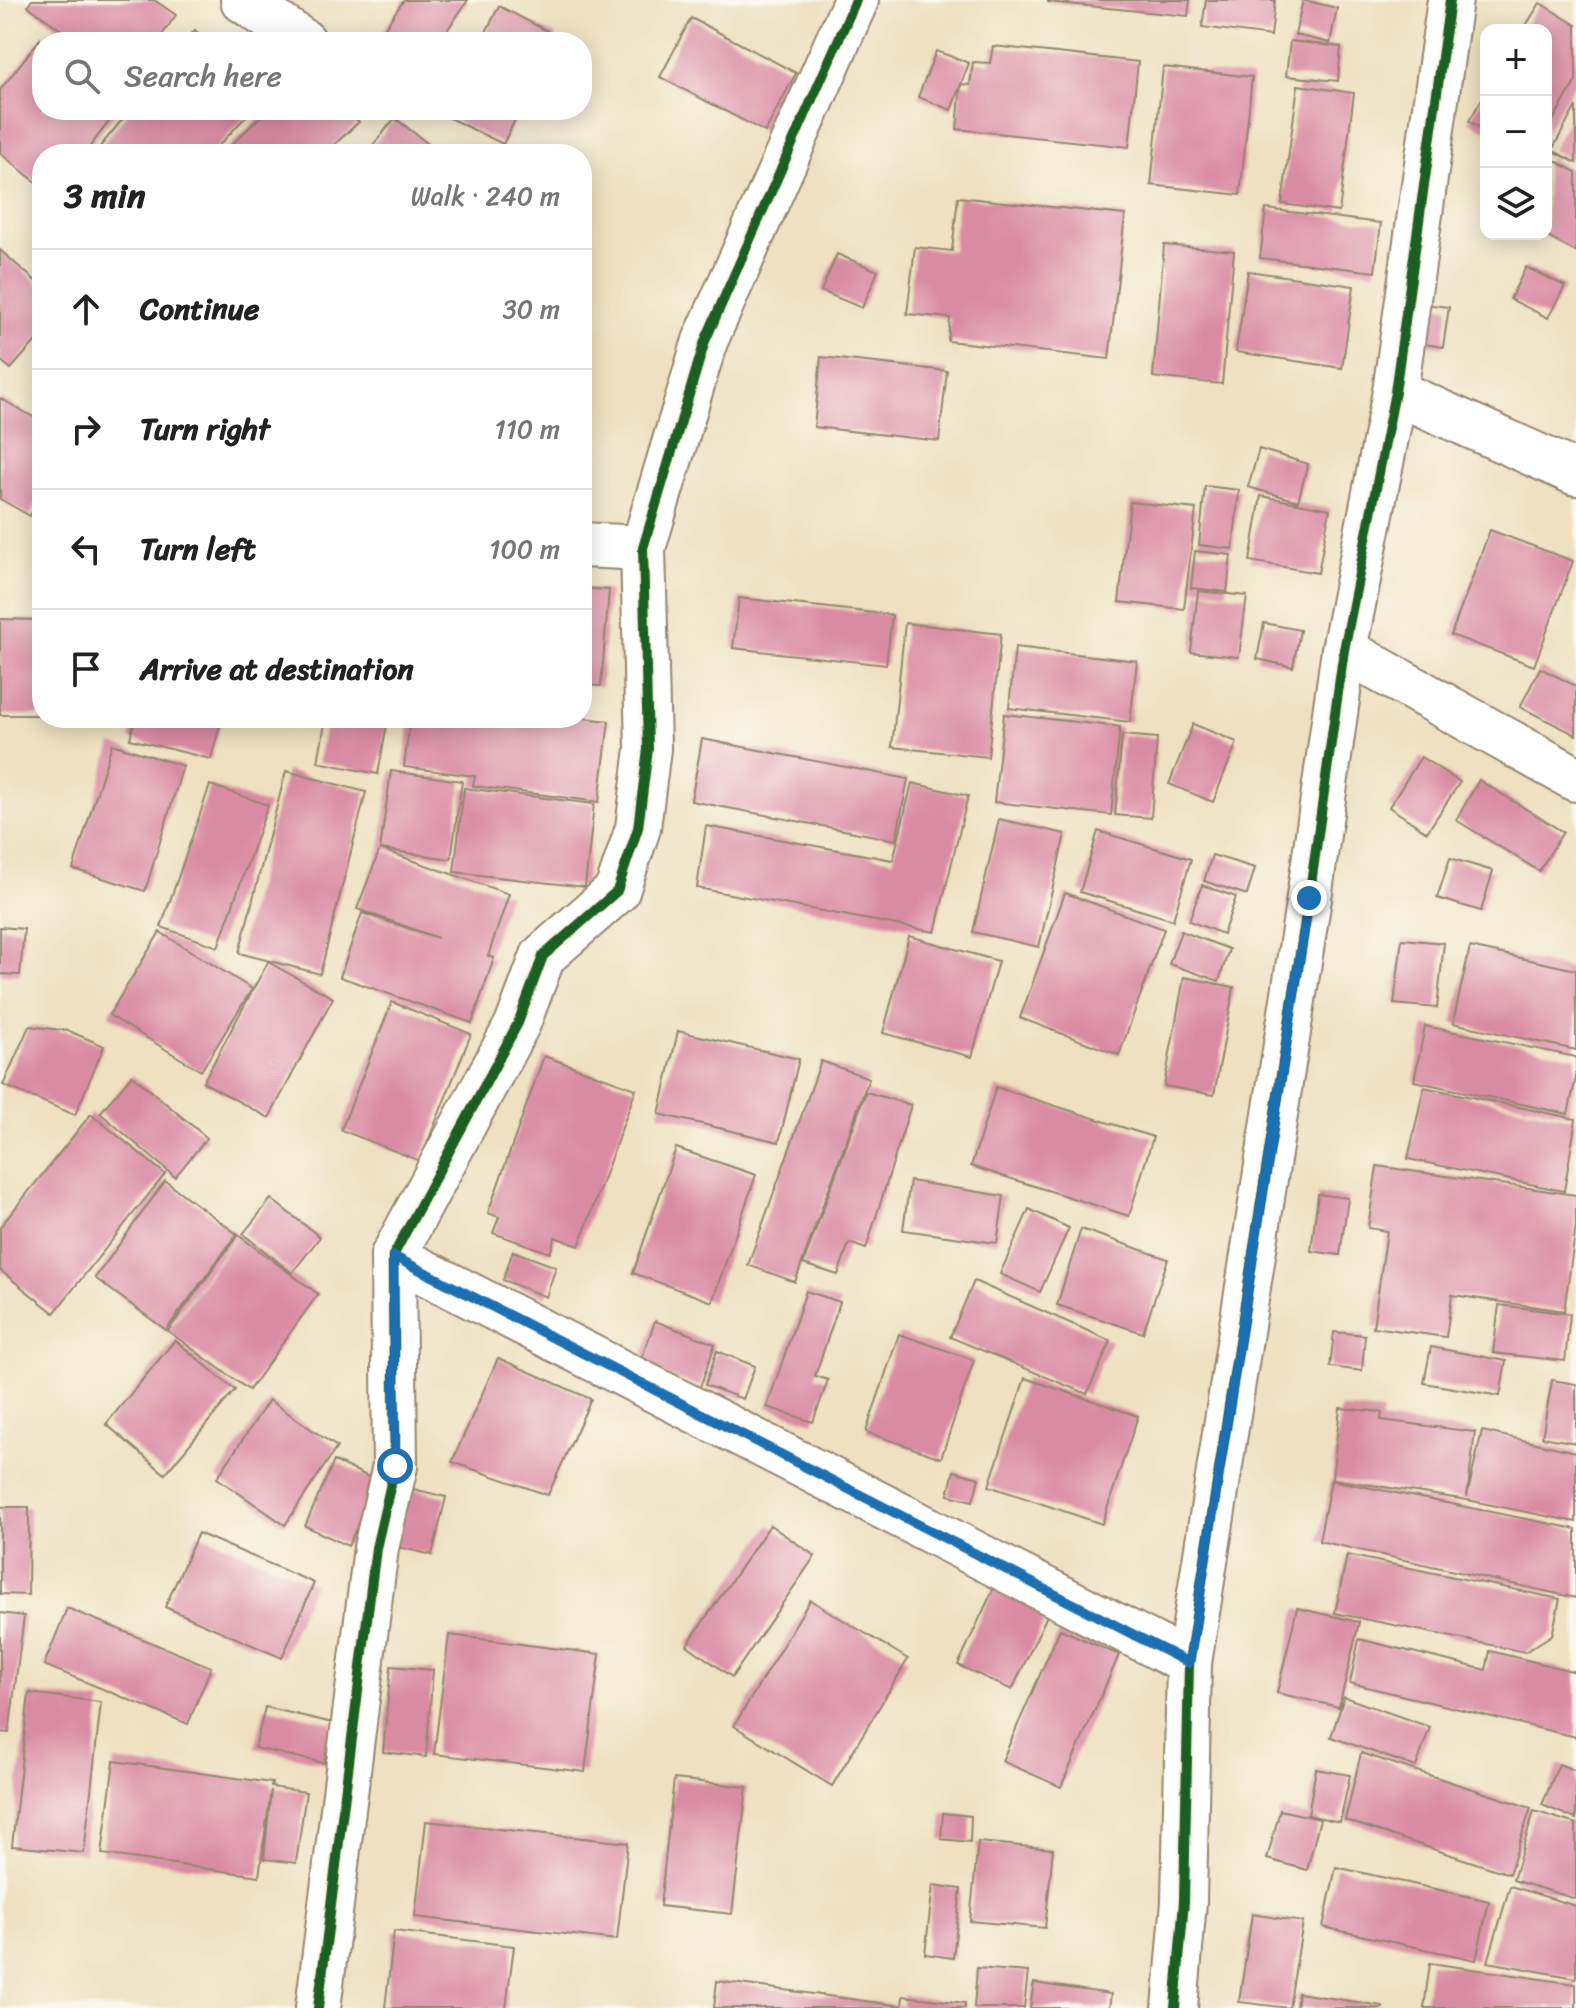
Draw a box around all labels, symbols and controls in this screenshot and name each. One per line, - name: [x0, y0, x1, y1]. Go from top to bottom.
- map controls: [1480, 24, 1552, 240]
- button: +: [1480, 24, 1552, 96]
- search box: [32, 32, 592, 120]
- text: Search here: [124, 49, 282, 103]
- icon: search: [60, 54, 104, 98]
- button: −: [1480, 96, 1552, 168]
- text: 3 min: [64, 166, 145, 226]
- button: layers: [1480, 168, 1552, 240]
- text: Walk · 240 m: [411, 173, 560, 219]
- text: Continue: [140, 282, 259, 336]
- text: 30 m: [503, 286, 560, 332]
- icon: ahead: [64, 287, 108, 331]
- text: Turn right: [140, 402, 270, 456]
- text: 110 m: [495, 406, 560, 452]
- icon: right: [64, 407, 108, 451]
- text: Turn left: [140, 522, 256, 576]
- text: 100 m: [489, 526, 560, 572]
- icon: left: [64, 527, 108, 571]
- text: Arrive at destination: [140, 642, 414, 696]
- icon: arrive: [64, 647, 108, 691]
- route end: [1291, 880, 1327, 916]
- route start: [377, 1448, 413, 1484]

